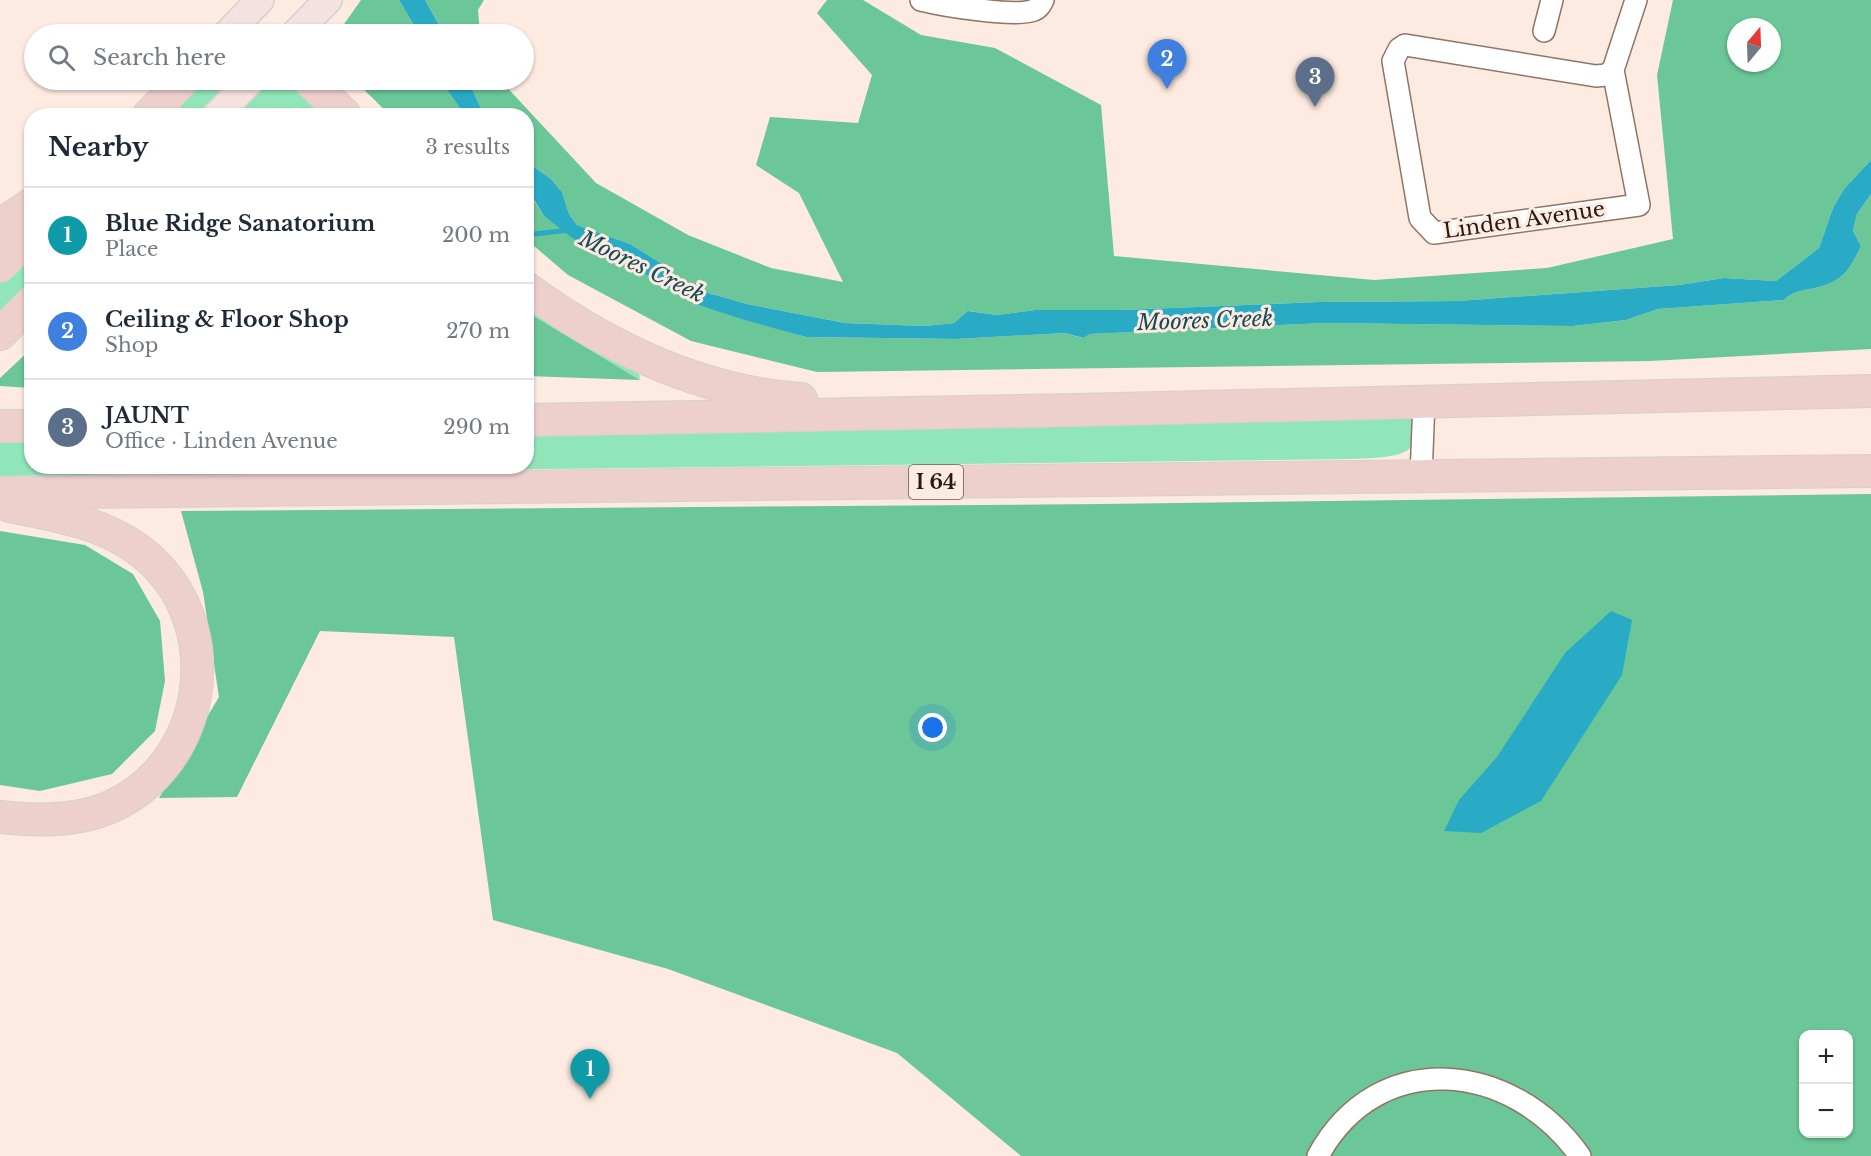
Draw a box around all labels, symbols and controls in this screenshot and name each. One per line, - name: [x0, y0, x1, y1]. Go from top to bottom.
- north arrow: [1727, 18, 1781, 72]
- search box: [24, 24, 534, 90]
- pin: 2: [1148, 40, 1186, 89]
- icon: search: [45, 41, 78, 74]
- text: Search here: [93, 44, 226, 71]
- pin: 3: [1296, 57, 1334, 107]
- text: Nearby: [48, 131, 149, 163]
- text: 3 results: [426, 135, 510, 159]
- street label: Linden Avenue: [1442, 196, 1606, 244]
- text: Blue Ridge Sanatorium: [105, 210, 375, 237]
- text: 1: [63, 223, 72, 247]
- text: 200 m: [442, 223, 510, 247]
- water label: Moores Creek: [574, 224, 709, 308]
- text: Place: [105, 237, 159, 261]
- water label: Moores Creek: [1136, 305, 1273, 336]
- text: Ceiling & Floor Shop: [105, 306, 349, 333]
- text: 2: [61, 319, 74, 343]
- text: 270 m: [446, 319, 510, 343]
- text: Shop: [105, 333, 158, 357]
- text: JAUNT: [105, 402, 189, 429]
- text: 3: [61, 415, 74, 439]
- text: 290 m: [443, 415, 510, 439]
- text: Office · Linden Avenue: [105, 429, 338, 453]
- road number: I 64: [909, 465, 963, 499]
- your location: [918, 713, 947, 742]
- map controls: [1799, 1030, 1853, 1138]
- button: +: [1799, 1030, 1853, 1084]
- pin: 1: [570, 1050, 610, 1099]
- button: −: [1799, 1084, 1853, 1138]

